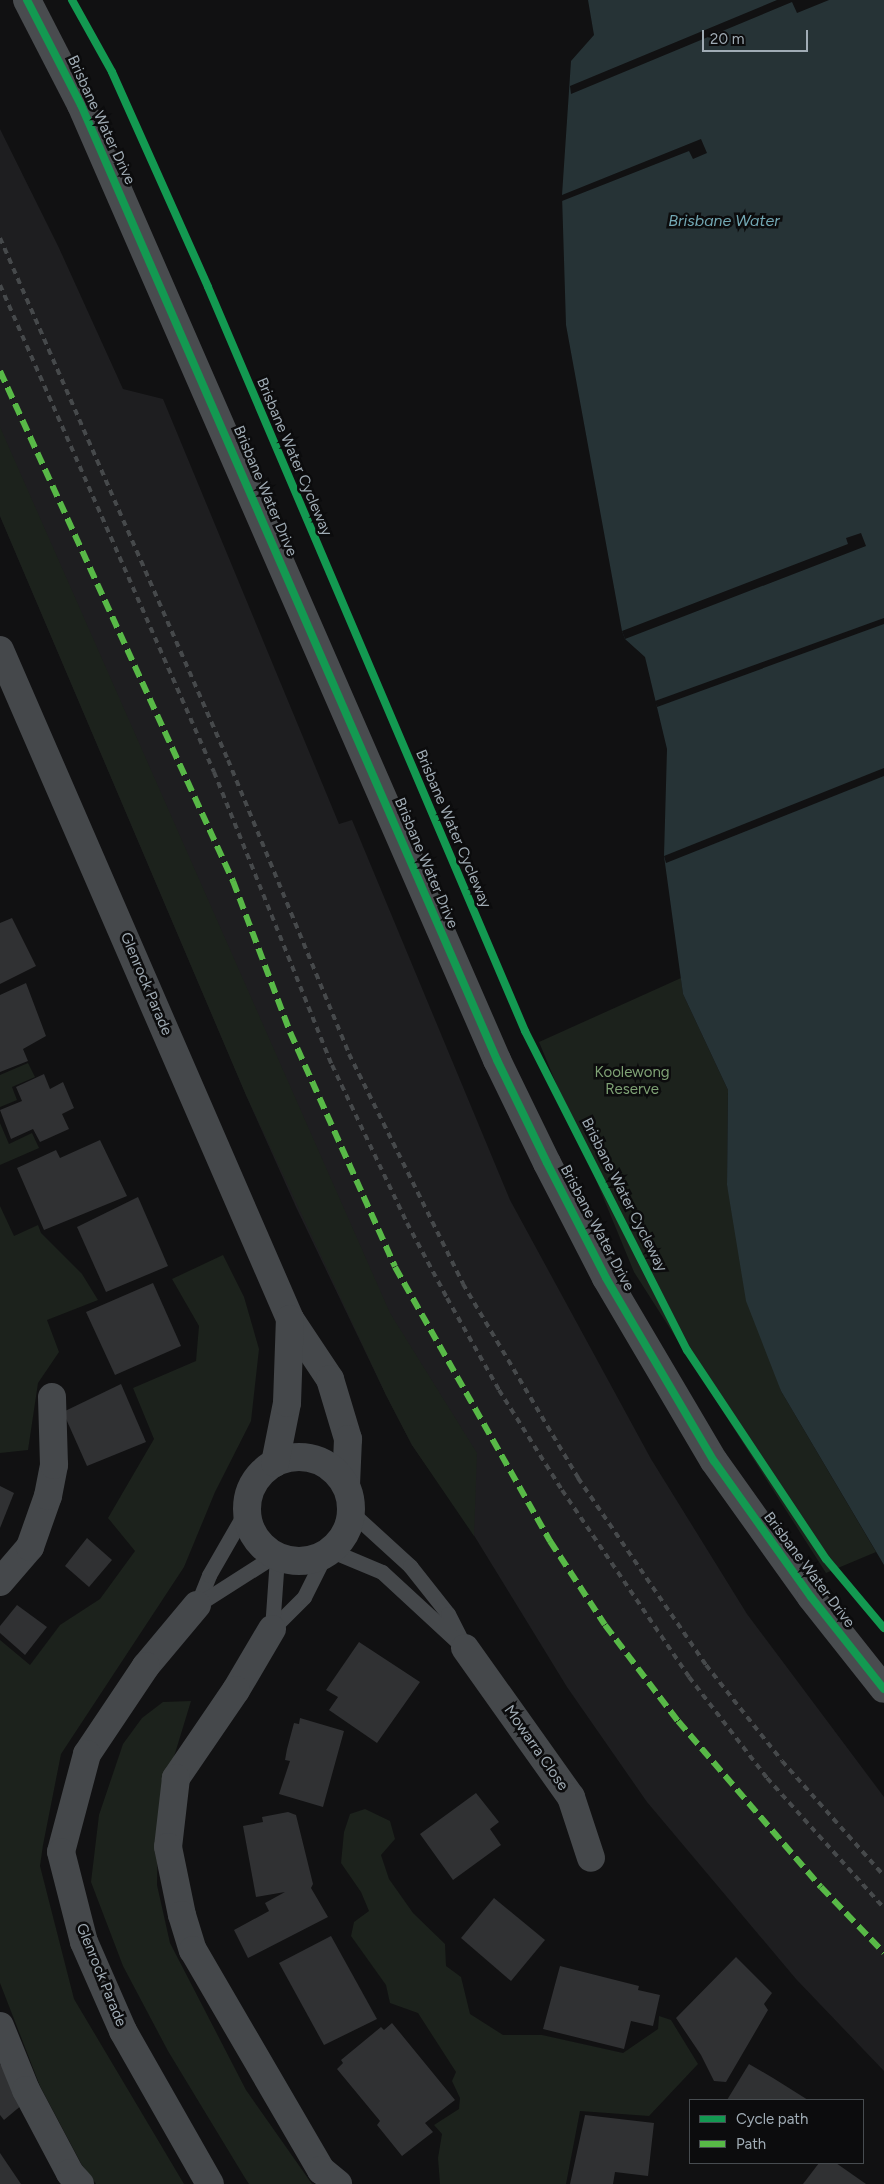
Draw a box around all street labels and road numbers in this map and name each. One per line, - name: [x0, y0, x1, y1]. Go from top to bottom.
- street label: Brisbane Water Drive: [63, 53, 139, 187]
- street label: Brisbane Water Cycleway: [252, 375, 336, 539]
- street label: Brisbane Water Drive: [229, 423, 301, 559]
- street label: Brisbane Water Cycleway: [411, 747, 495, 911]
- street label: Brisbane Water Drive: [390, 795, 462, 931]
- street label: Glenrock Parade: [116, 930, 176, 1038]
- street label: Brisbane Water Cycleway: [577, 1115, 671, 1275]
- street label: Brisbane Water Drive: [556, 1162, 638, 1294]
- street label: Brisbane Water Drive: [760, 1509, 858, 1631]
- street label: Mowarra Close: [500, 1702, 572, 1794]
- street label: Glenrock Parade: [72, 1921, 130, 2029]

